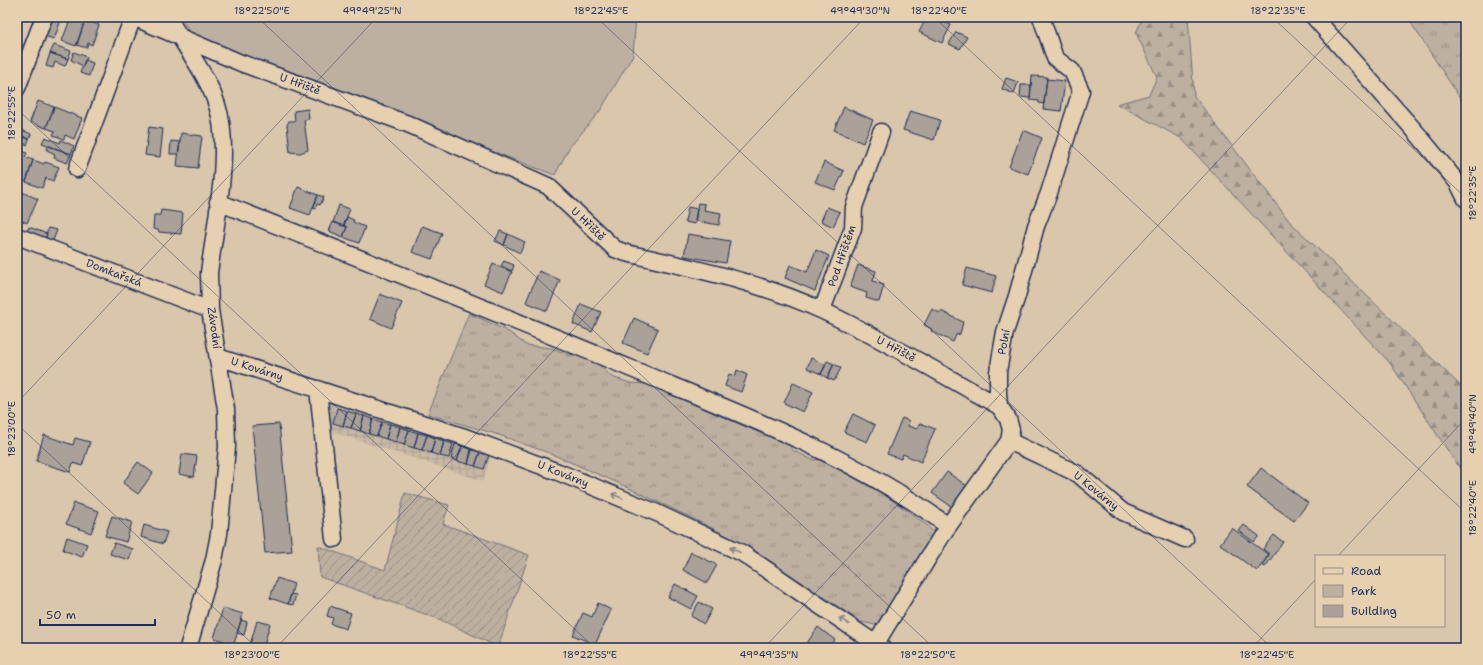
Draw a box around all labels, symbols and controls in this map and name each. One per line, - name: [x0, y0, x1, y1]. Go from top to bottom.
- text: 18°22'50"E: [234, 4, 290, 17]
- text: 49°49'25"N: [342, 4, 402, 17]
- text: 18°22'45"E: [574, 4, 628, 17]
- text: 49°49'30"N: [830, 4, 890, 17]
- text: 18°22'40"E: [911, 4, 967, 17]
- text: 18°22'35"E: [1251, 4, 1305, 17]
- street label: U Hřiště: [277, 70, 323, 98]
- text: 18°22'55"E: [5, 86, 18, 140]
- text: 18°22'35"E: [1466, 166, 1479, 220]
- street label: U Hřiště: [567, 204, 609, 244]
- street label: Pod Hřištěm: [824, 223, 860, 289]
- street label: Domkařská: [84, 255, 144, 291]
- street label: Závodní: [204, 306, 224, 350]
- street label: Polní: [994, 328, 1014, 356]
- street label: U Hřiště: [874, 332, 918, 366]
- street label: U Kovárny: [229, 353, 285, 385]
- text: 49°49'40"N: [1466, 394, 1479, 454]
- text: 18°23'00"E: [5, 401, 18, 457]
- street label: U Kovárny: [535, 457, 591, 491]
- street label: U Kovárny: [1070, 468, 1122, 514]
- text: 18°22'40"E: [1466, 480, 1479, 536]
- one-way arrow: [611, 492, 623, 499]
- one-way arrow: [729, 546, 741, 553]
- legend: [1315, 555, 1445, 627]
- text: Road: [1351, 563, 1382, 579]
- text: Park: [1351, 583, 1377, 599]
- scale bar: [40, 601, 155, 627]
- text: Building: [1351, 603, 1397, 619]
- text: 50 m: [46, 607, 76, 623]
- one-way arrow: [839, 617, 850, 625]
- text: 18°23'00"E: [224, 648, 280, 661]
- text: 18°22'55"E: [563, 648, 617, 661]
- text: 49°49'35"N: [740, 648, 798, 661]
- text: 18°22'50"E: [900, 648, 956, 661]
- text: 18°22'45"E: [1240, 648, 1294, 661]

